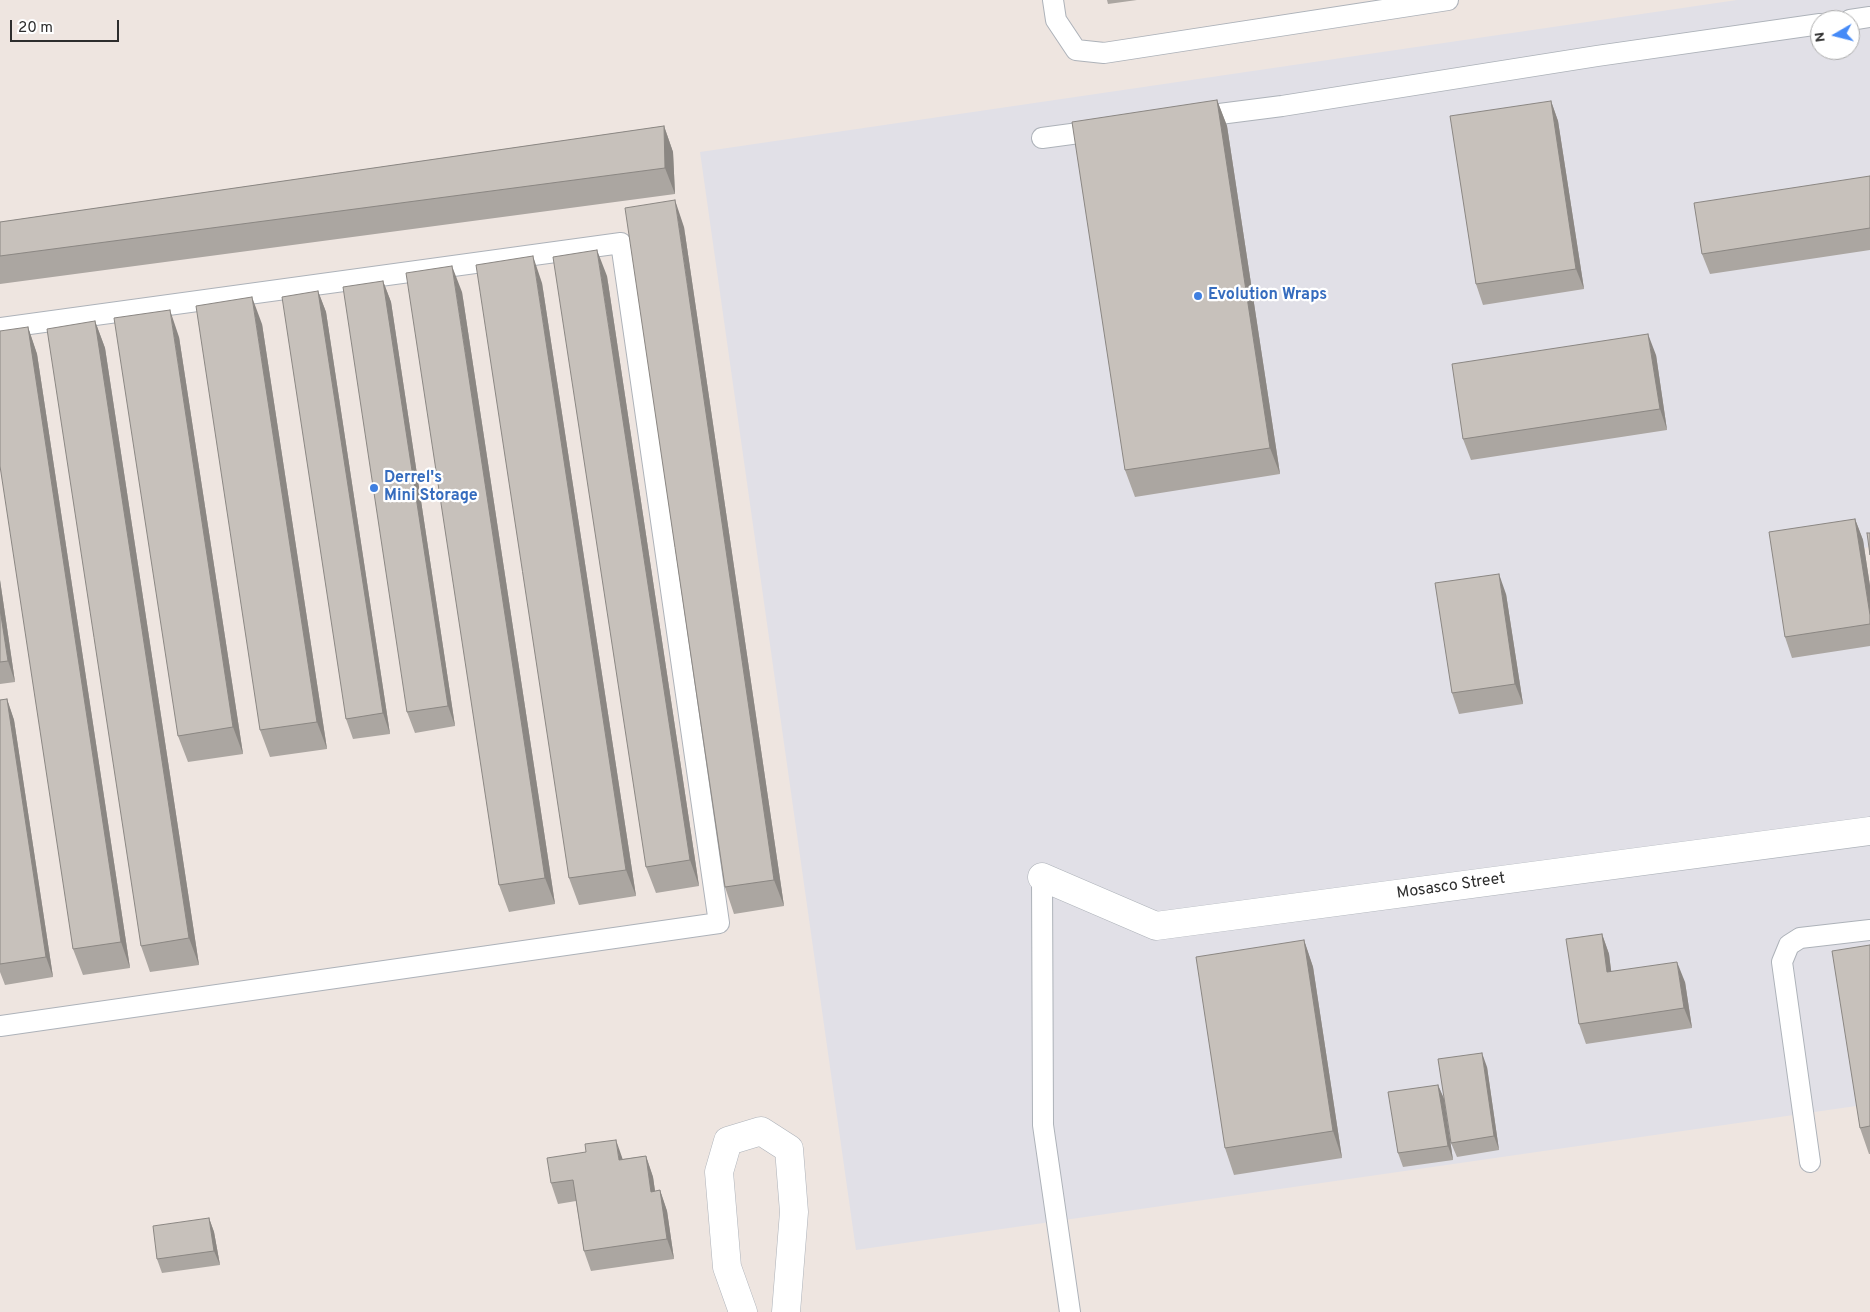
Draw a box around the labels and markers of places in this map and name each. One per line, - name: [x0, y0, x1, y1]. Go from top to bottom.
- place label: Evolution Wraps: [1208, 286, 1327, 306]
- marker: Evolution Wraps: [1192, 290, 1204, 302]
- place label: Derrel's Mini Storage: [384, 469, 478, 507]
- marker: Derrel's Mini Storage: [368, 482, 380, 494]

